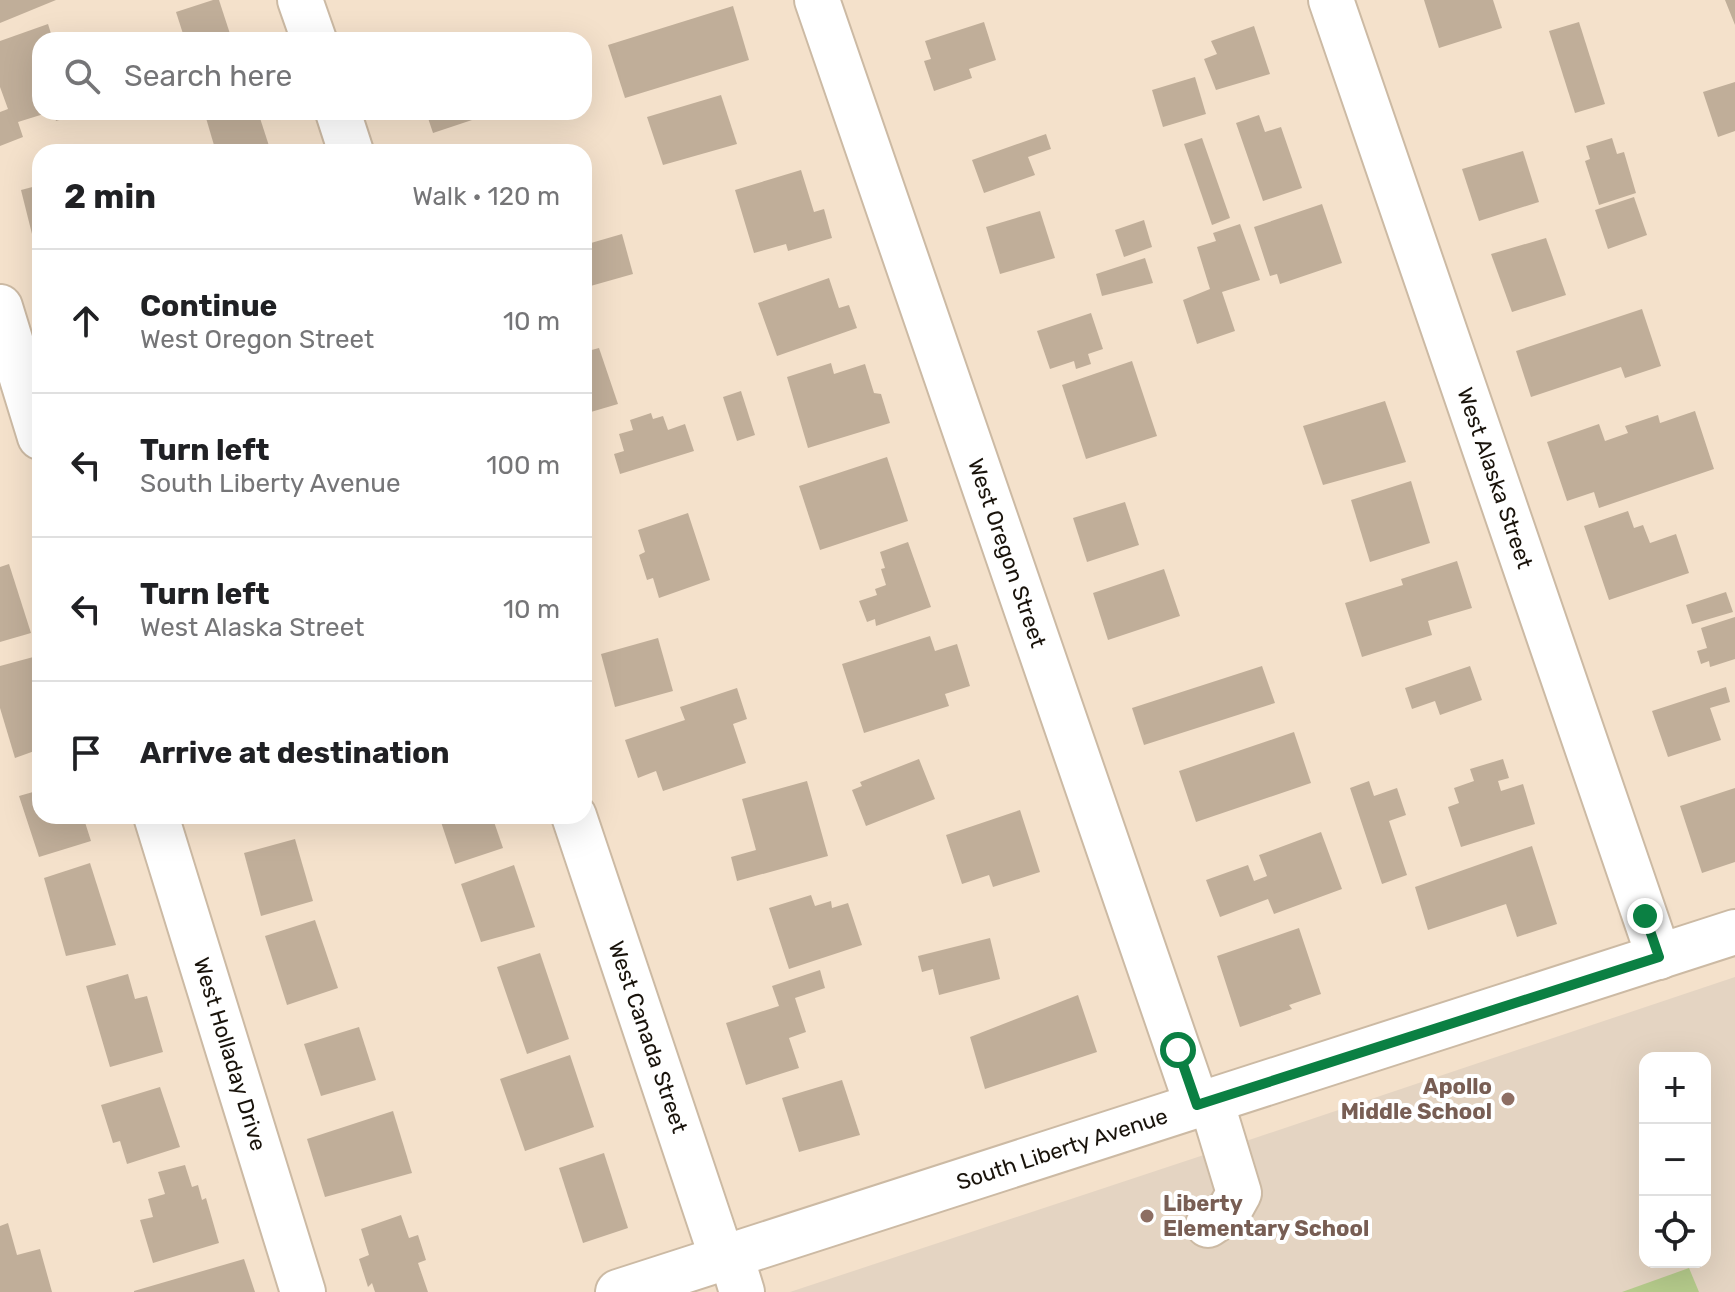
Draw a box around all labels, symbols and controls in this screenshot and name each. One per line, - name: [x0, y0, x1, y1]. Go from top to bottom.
- search box: [32, 32, 592, 120]
- icon: search: [60, 54, 104, 98]
- text: Search here: [124, 58, 292, 94]
- text: 2 min: [64, 176, 156, 217]
- text: Walk · 120 m: [412, 181, 560, 212]
- text: Continue: [140, 288, 277, 324]
- icon: ahead: [64, 299, 108, 343]
- text: 10 m: [503, 306, 560, 337]
- text: West Oregon Street: [140, 324, 374, 355]
- street label: West Alaska Street: [1451, 384, 1539, 573]
- text: Turn left: [140, 432, 270, 468]
- icon: left: [64, 443, 108, 487]
- text: 100 m: [486, 450, 560, 481]
- street label: West Oregon Street: [962, 455, 1052, 651]
- text: South Liberty Avenue: [140, 468, 401, 499]
- text: Turn left: [140, 576, 270, 612]
- icon: left: [64, 587, 108, 631]
- text: 10 m: [503, 594, 560, 625]
- text: West Alaska Street: [140, 612, 364, 643]
- icon: arrive: [64, 731, 108, 775]
- text: Arrive at destination: [140, 735, 450, 771]
- route end: [1627, 898, 1663, 934]
- street label: West Canada Street: [602, 937, 694, 1137]
- street label: West Holladay Drive: [188, 954, 272, 1154]
- route start: [1160, 1032, 1196, 1068]
- map controls: [1639, 1052, 1711, 1268]
- button: +: [1639, 1052, 1711, 1124]
- place label: Apollo Middle School: [1341, 1073, 1492, 1125]
- marker: Apollo Middle School: [1499, 1090, 1517, 1108]
- street label: South Liberty Avenue: [953, 1102, 1171, 1196]
- button: −: [1639, 1124, 1711, 1196]
- place label: Liberty Elementary School: [1163, 1190, 1369, 1242]
- button: locate: [1639, 1196, 1711, 1268]
- marker: Liberty Elementary School: [1138, 1207, 1156, 1225]

